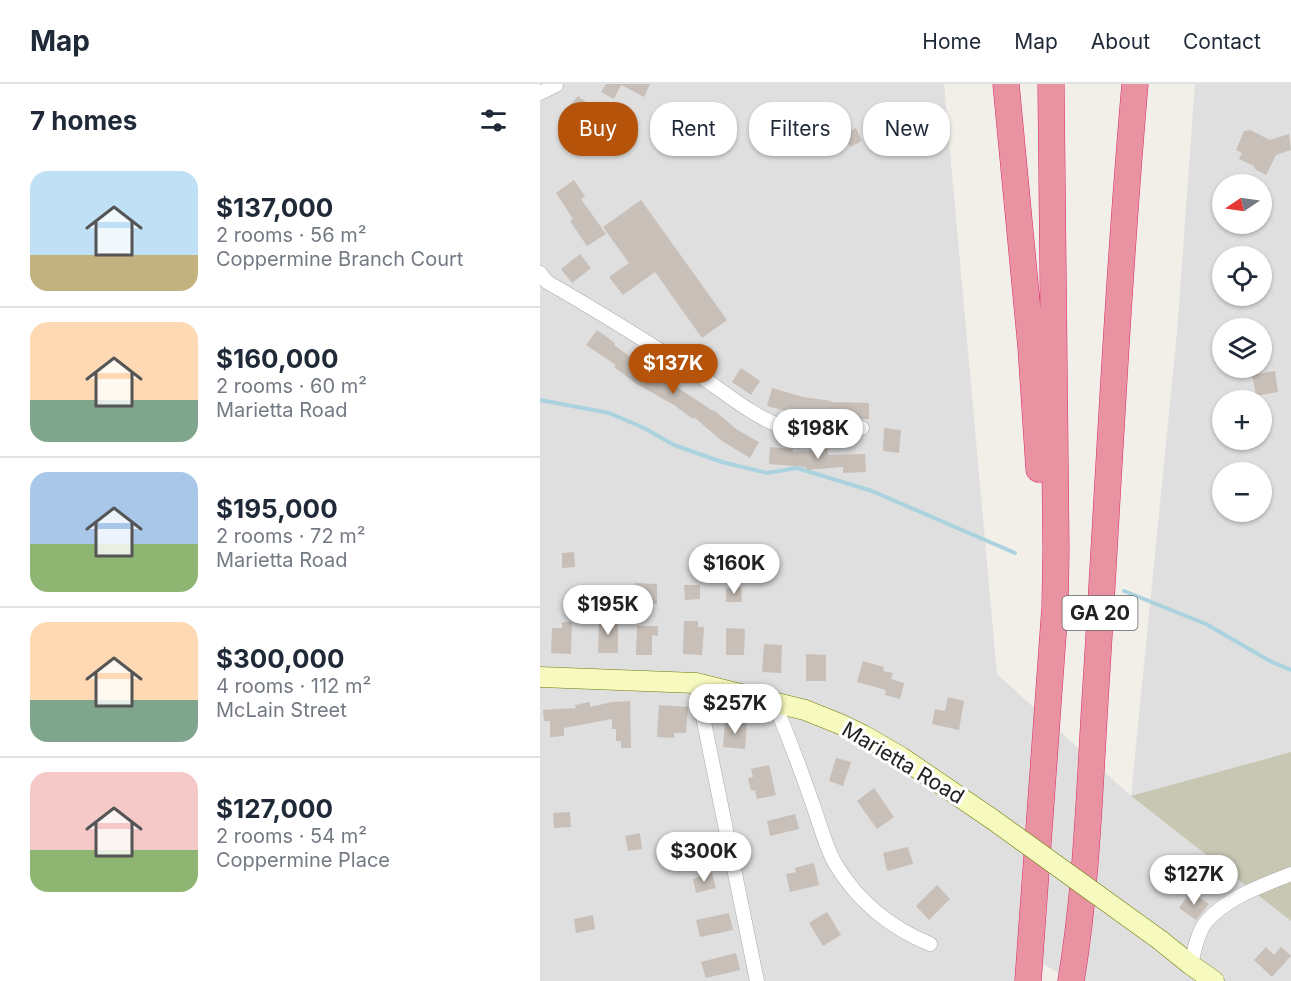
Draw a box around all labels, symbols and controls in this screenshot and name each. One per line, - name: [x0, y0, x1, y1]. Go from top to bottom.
- text: Map: [30, 24, 90, 58]
- text: Home: [922, 29, 981, 54]
- text: Map: [1014, 29, 1058, 54]
- text: About: [1091, 29, 1150, 54]
- text: Contact: [1183, 29, 1261, 54]
- chip: Buy: [558, 102, 638, 156]
- chip: Rent: [650, 102, 737, 156]
- chip: Filters: [749, 102, 851, 156]
- chip: New: [863, 102, 950, 156]
- icon: filters: [477, 104, 510, 137]
- text: 7 homes: [30, 105, 137, 136]
- north arrow: [1212, 174, 1272, 234]
- map controls: [1212, 174, 1272, 522]
- text: $137,000: [216, 192, 333, 223]
- icon: home: [78, 195, 150, 267]
- text: 2 rooms · 56 m²: [216, 223, 367, 247]
- button: locate: [1212, 246, 1272, 306]
- text: Coppermine Branch Court: [216, 247, 463, 271]
- button: layers: [1212, 318, 1272, 378]
- text: $160,000: [216, 343, 338, 374]
- pin: $137K: [631, 344, 715, 395]
- icon: home: [78, 346, 150, 418]
- text: $137K: [643, 351, 703, 375]
- text: 2 rooms · 60 m²: [216, 374, 367, 398]
- button: +: [1212, 390, 1272, 450]
- text: Marietta Road: [216, 398, 347, 422]
- pin: $198K: [776, 409, 860, 460]
- text: $198K: [787, 416, 849, 440]
- button: −: [1212, 462, 1272, 522]
- text: $195,000: [216, 493, 338, 524]
- icon: home: [78, 496, 150, 568]
- text: 2 rooms · 72 m²: [216, 524, 366, 548]
- pin: $160K: [692, 544, 776, 595]
- text: Marietta Road: [216, 548, 347, 572]
- text: $160K: [703, 551, 765, 575]
- pin: $195K: [566, 585, 650, 636]
- text: $195K: [577, 592, 639, 616]
- road number: GA 20: [1062, 596, 1138, 630]
- text: $300,000: [216, 643, 345, 674]
- icon: home: [78, 646, 150, 718]
- text: 4 rooms · 112 m²: [216, 674, 371, 698]
- pin: $257K: [693, 684, 777, 735]
- text: $257K: [703, 691, 767, 715]
- text: McLain Street: [216, 698, 347, 722]
- street label: Marietta Road: [838, 716, 969, 809]
- text: $127,000: [216, 793, 333, 824]
- icon: home: [78, 796, 150, 868]
- text: 2 rooms · 54 m²: [216, 824, 367, 848]
- pin: $300K: [662, 832, 746, 883]
- text: $300K: [670, 839, 738, 863]
- text: Coppermine Place: [216, 848, 390, 872]
- pin: $127K: [1152, 855, 1236, 906]
- text: $127K: [1164, 862, 1224, 886]

